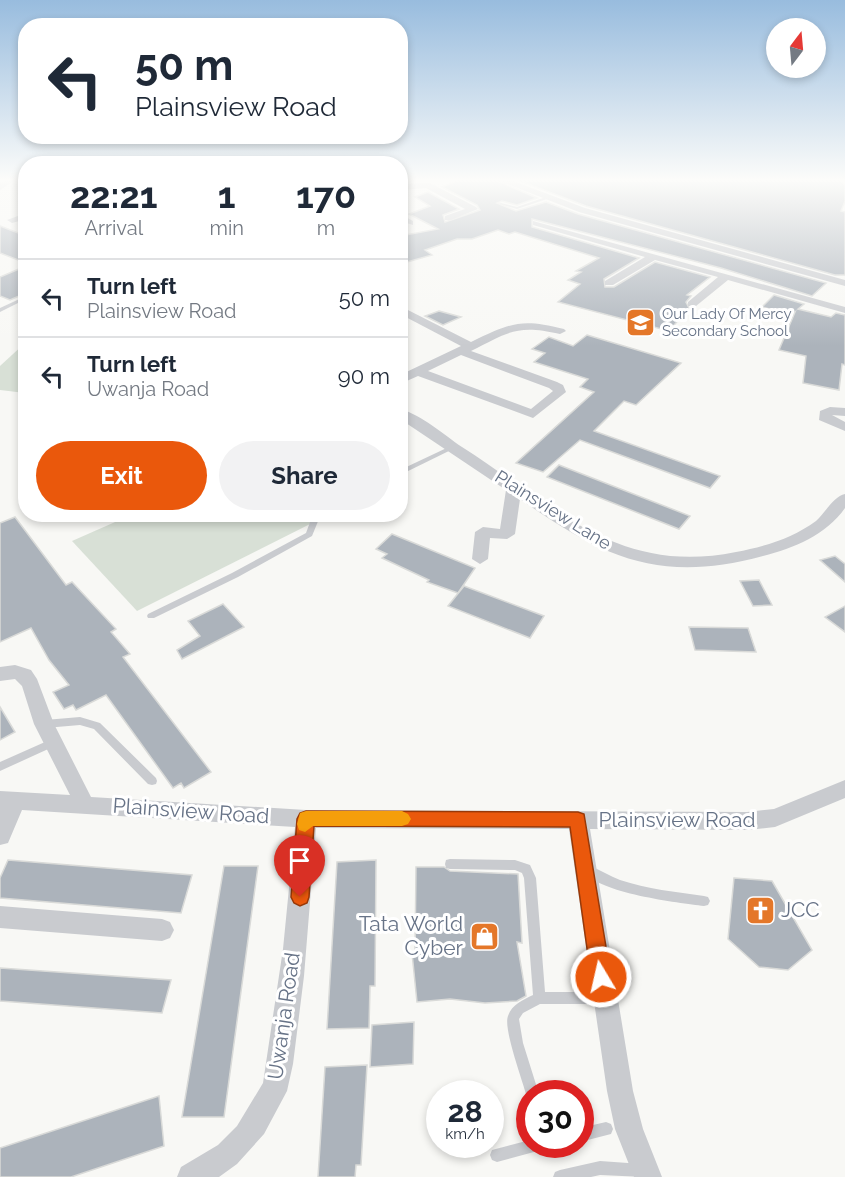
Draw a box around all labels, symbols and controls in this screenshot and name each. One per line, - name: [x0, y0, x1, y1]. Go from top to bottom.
- north arrow: [766, 18, 826, 78]
- map controls: [766, 18, 826, 78]
- text: 50 m: [135, 41, 233, 90]
- icon: left: [36, 42, 114, 120]
- text: Plainsview Road: [135, 91, 337, 122]
- text: 22:21: [70, 174, 158, 216]
- text: 1: [218, 174, 236, 216]
- text: 170: [296, 174, 356, 216]
- text: Arrival: [84, 216, 143, 240]
- text: min: [210, 216, 244, 240]
- text: m: [317, 216, 335, 240]
- text: Turn left: [87, 273, 177, 299]
- icon: left: [36, 282, 69, 315]
- text: 50 m: [339, 285, 390, 311]
- text: Plainsview Road: [87, 299, 237, 323]
- place label: Our Lady Of Mercy Secondary School: [662, 305, 792, 340]
- school or university icon: Our Lady Of Mercy Secondary School: [625, 307, 657, 339]
- text: Turn left: [87, 351, 177, 377]
- icon: left: [36, 360, 69, 393]
- text: 90 m: [338, 363, 390, 389]
- text: Uwanja Road: [87, 377, 209, 401]
- button: Exit: [36, 441, 207, 510]
- button: Share: [219, 441, 390, 510]
- street label: Plainsview Lane: [491, 465, 615, 554]
- street label: Plainsview Road: [112, 793, 270, 828]
- street label: Plainsview Road: [599, 807, 755, 832]
- pin: [274, 835, 325, 897]
- icon: arrive: [283, 844, 316, 877]
- church icon: JCC: [744, 894, 776, 926]
- place label: JCC: [781, 897, 820, 922]
- place label: Tata World Cyber: [359, 911, 464, 960]
- shop icon: Tata World Cyber: [468, 920, 500, 952]
- position arrow: [569, 945, 633, 1009]
- street label: Uwanja Road: [262, 951, 305, 1081]
- speed limit sign: 30: [516, 1080, 594, 1158]
- text: 28: [447, 1094, 483, 1129]
- text: km/h: [445, 1125, 485, 1143]

